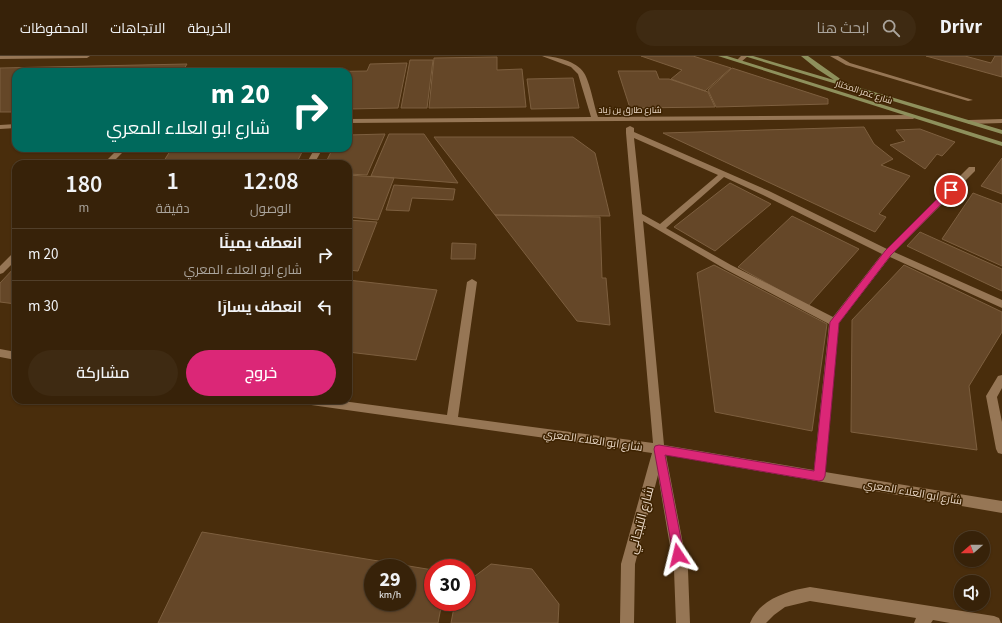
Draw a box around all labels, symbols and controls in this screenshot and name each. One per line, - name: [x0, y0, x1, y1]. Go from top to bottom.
- search box: [636, 10, 916, 46]
- text: Drivr: [940, 14, 982, 41]
- icon: search: [880, 17, 902, 39]
- text: ابحث هنا: [817, 18, 870, 39]
- text: المحفوظات: [20, 19, 88, 39]
- text: الاتجاهات: [110, 19, 166, 39]
- text: الخريطة: [188, 19, 231, 39]
- text: 20 m: [211, 74, 270, 114]
- street label: شارع عمر المختار: [833, 77, 894, 108]
- icon: right: [284, 84, 336, 136]
- street label: شارع طارق بن زياد: [598, 104, 662, 117]
- text: شارع ابو العلاء المعري: [106, 116, 270, 141]
- text: 1: [166, 164, 179, 199]
- text: 12:08: [243, 164, 299, 199]
- text: 180: [65, 167, 102, 202]
- pin: [934, 173, 968, 207]
- icon: arrive: [940, 179, 962, 201]
- text: m: [78, 199, 89, 217]
- text: دقيقة: [156, 200, 189, 218]
- text: الوصول: [250, 200, 291, 218]
- text: انعطف يمينًا: [219, 233, 302, 254]
- text: 20 m: [28, 244, 58, 265]
- icon: right: [314, 244, 336, 266]
- text: شارع ابو العلاء المعري: [184, 261, 302, 279]
- text: 30 m: [28, 296, 58, 317]
- icon: left: [314, 296, 336, 318]
- text: انعطف يسارًا: [217, 297, 302, 318]
- button: مشاركة: [28, 350, 178, 396]
- button: خروج: [186, 350, 336, 396]
- street label: شارع ابو العلاء المعري: [542, 426, 644, 456]
- street label: شارع ابو العلاء المعري: [862, 476, 963, 510]
- street label: شارع التيجاني: [623, 485, 660, 556]
- north arrow: [954, 531, 990, 567]
- map controls: [954, 531, 990, 611]
- position arrow: [657, 534, 699, 576]
- speed limit sign: 30: [424, 559, 476, 611]
- text: 29: [379, 566, 401, 594]
- button: sound: [954, 575, 990, 611]
- text: km/h: [379, 588, 401, 602]

